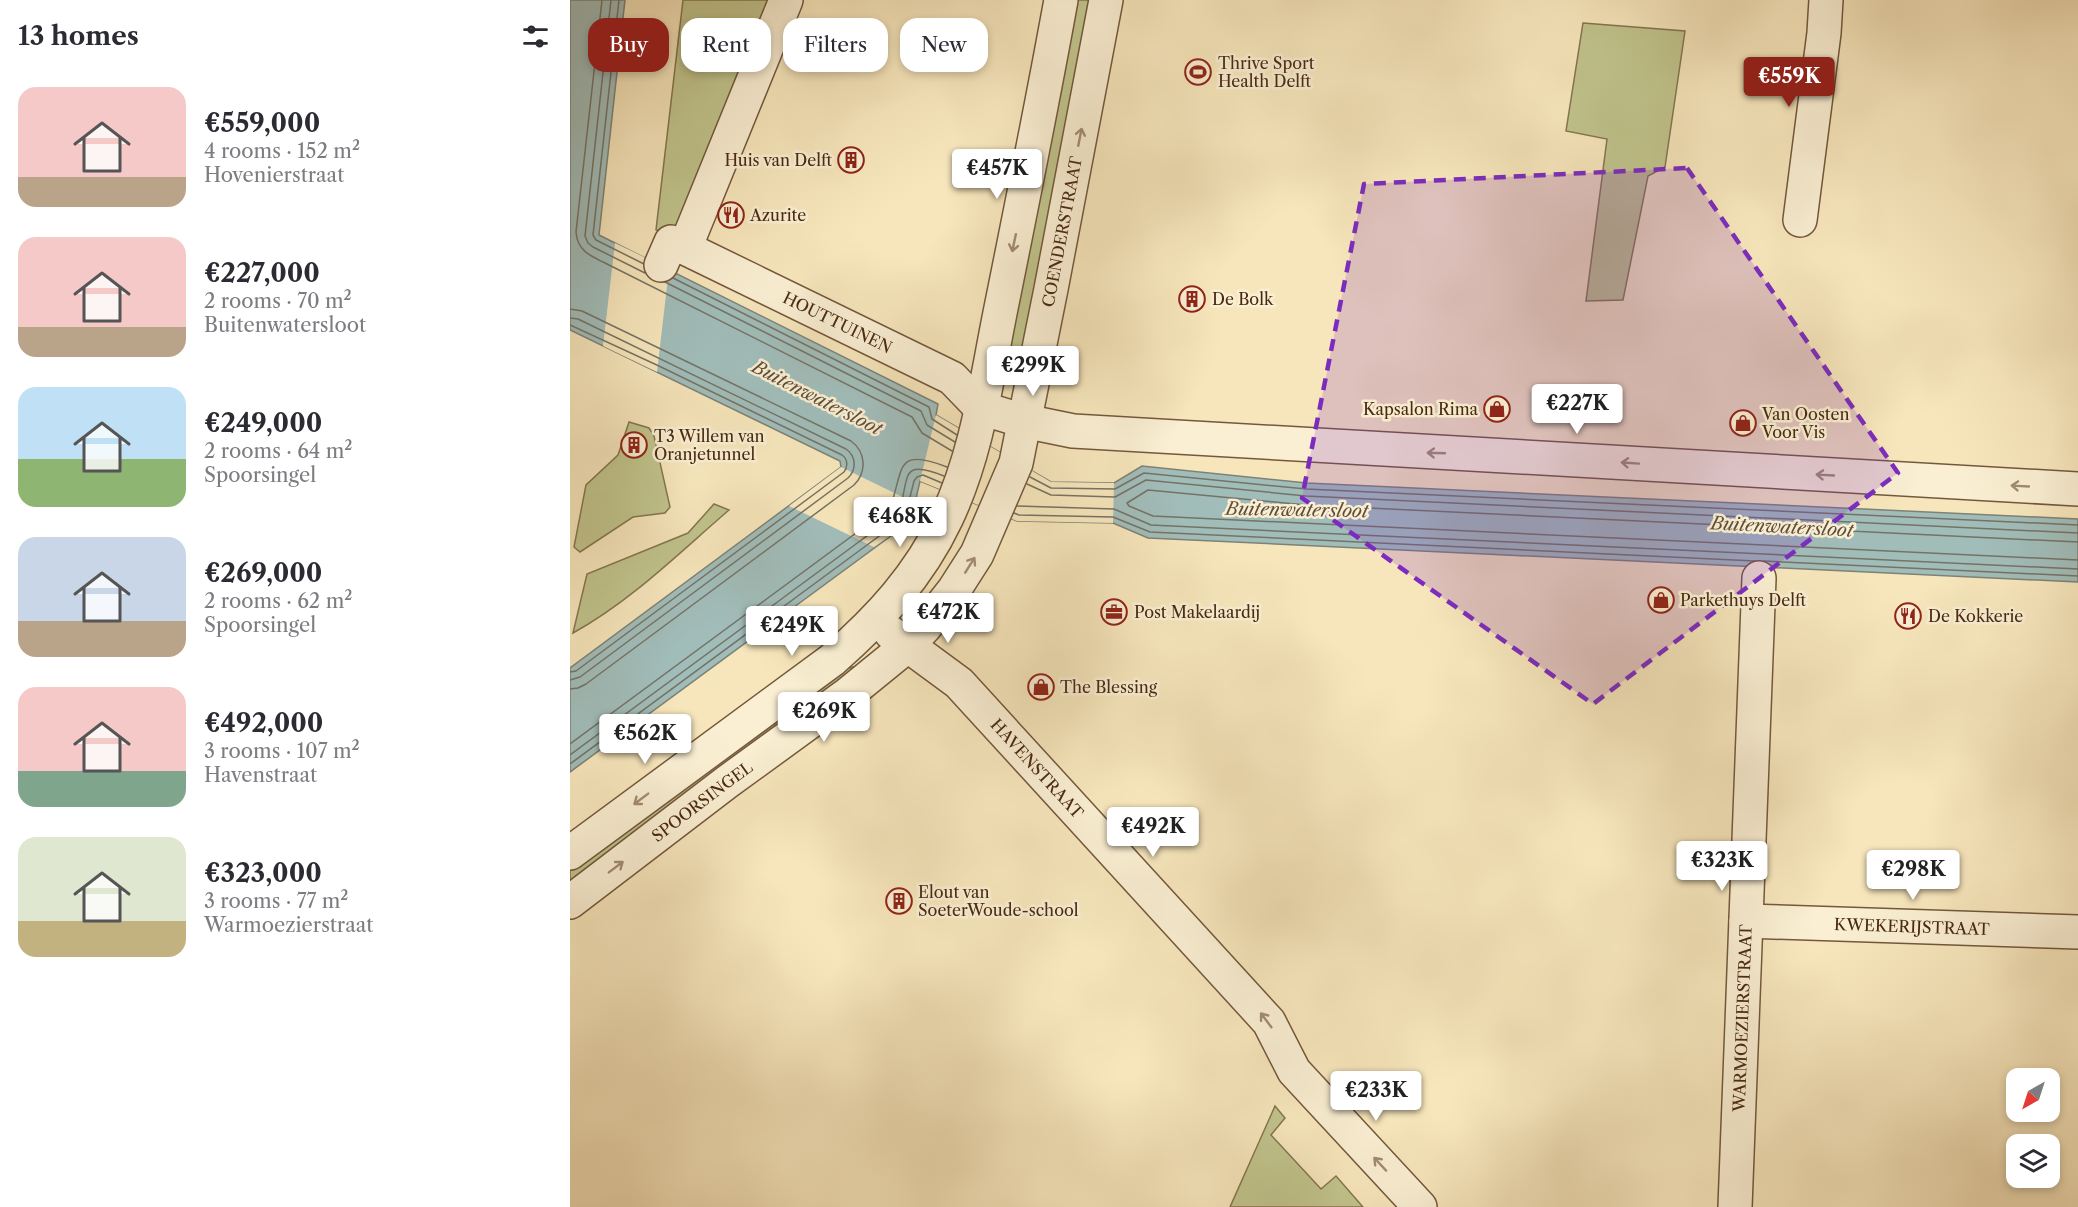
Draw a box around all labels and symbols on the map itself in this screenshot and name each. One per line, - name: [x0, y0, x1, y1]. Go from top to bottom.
- place label: Thrive Sport Health Delft: [1218, 53, 1315, 91]
- sports icon: Thrive Sport Health Delft: [1183, 57, 1213, 87]
- pin: €559K: [1747, 57, 1831, 108]
- one-way arrow: [1075, 128, 1086, 147]
- building icon: Huis van Delft: [836, 145, 866, 175]
- pin: €457K: [955, 149, 1039, 200]
- place label: Huis van Delft: [724, 150, 832, 170]
- street label: COENDERSTRAAT: [1038, 155, 1086, 309]
- restaurant icon: Azurite: [716, 200, 746, 230]
- place label: Azurite: [749, 205, 806, 225]
- one-way arrow: [1008, 233, 1019, 252]
- building icon: De Bolk: [1177, 284, 1207, 314]
- street label: HOUTTUINEN: [780, 287, 895, 357]
- place label: De Bolk: [1212, 289, 1274, 309]
- pin: €299K: [991, 346, 1075, 397]
- water label: Buitenwatersloot: [747, 355, 887, 441]
- pin: €227K: [1535, 384, 1619, 435]
- shop icon: Kapsalon Rima: [1482, 394, 1512, 424]
- place label: Kapsalon Rima: [1363, 399, 1479, 419]
- place label: Van Oosten Voor Vis: [1761, 404, 1849, 442]
- shop icon: Van Oosten Voor Vis: [1728, 408, 1758, 438]
- place label: T3 Willem van Oranjetunnel: [654, 426, 765, 464]
- building icon: T3 Willem van Oranjetunnel: [619, 430, 649, 460]
- one-way arrow: [1426, 447, 1446, 458]
- one-way arrow: [1621, 458, 1641, 469]
- one-way arrow: [1815, 470, 1835, 481]
- one-way arrow: [2010, 480, 2030, 491]
- pin: €468K: [858, 497, 942, 548]
- water label: Buitenwatersloot: [1223, 498, 1370, 522]
- water label: Buitenwatersloot: [1708, 512, 1855, 542]
- one-way arrow: [965, 557, 977, 574]
- shop icon: Parkethuys Delft: [1646, 585, 1676, 615]
- place label: Parkethuys Delft: [1680, 590, 1806, 610]
- pin: €472K: [906, 593, 990, 644]
- office icon: Post Makelaardij: [1099, 597, 1129, 627]
- restaurant icon: De Kokkerie: [1893, 601, 1923, 631]
- place label: Post Makelaardij: [1134, 602, 1260, 622]
- pin: €249K: [750, 606, 834, 657]
- place label: De Kokkerie: [1928, 606, 2023, 626]
- shop icon: The Blessing: [1026, 672, 1056, 702]
- place label: The Blessing: [1060, 677, 1158, 697]
- pin: €269K: [782, 692, 866, 743]
- pin: €562K: [603, 714, 687, 765]
- street label: HAVENSTRAAT: [986, 714, 1088, 822]
- street label: SPOORSINGEL: [648, 756, 757, 846]
- one-way arrow: [634, 793, 650, 805]
- pin: €492K: [1111, 807, 1195, 858]
- pin: €323K: [1680, 841, 1764, 892]
- pin: €298K: [1871, 850, 1955, 901]
- one-way arrow: [608, 860, 624, 873]
- place label: Elout van SoeterWoude-school: [918, 882, 1079, 920]
- building icon: Elout van SoeterWoude-school: [884, 886, 914, 916]
- street label: KWEKERIJSTRAAT: [1834, 914, 1990, 939]
- street label: WARMOEZIERSTRAAT: [1729, 924, 1756, 1113]
- one-way arrow: [1259, 1012, 1272, 1028]
- north arrow: [2006, 1068, 2060, 1122]
- pin: €233K: [1334, 1071, 1418, 1122]
- one-way arrow: [1374, 1157, 1388, 1172]

